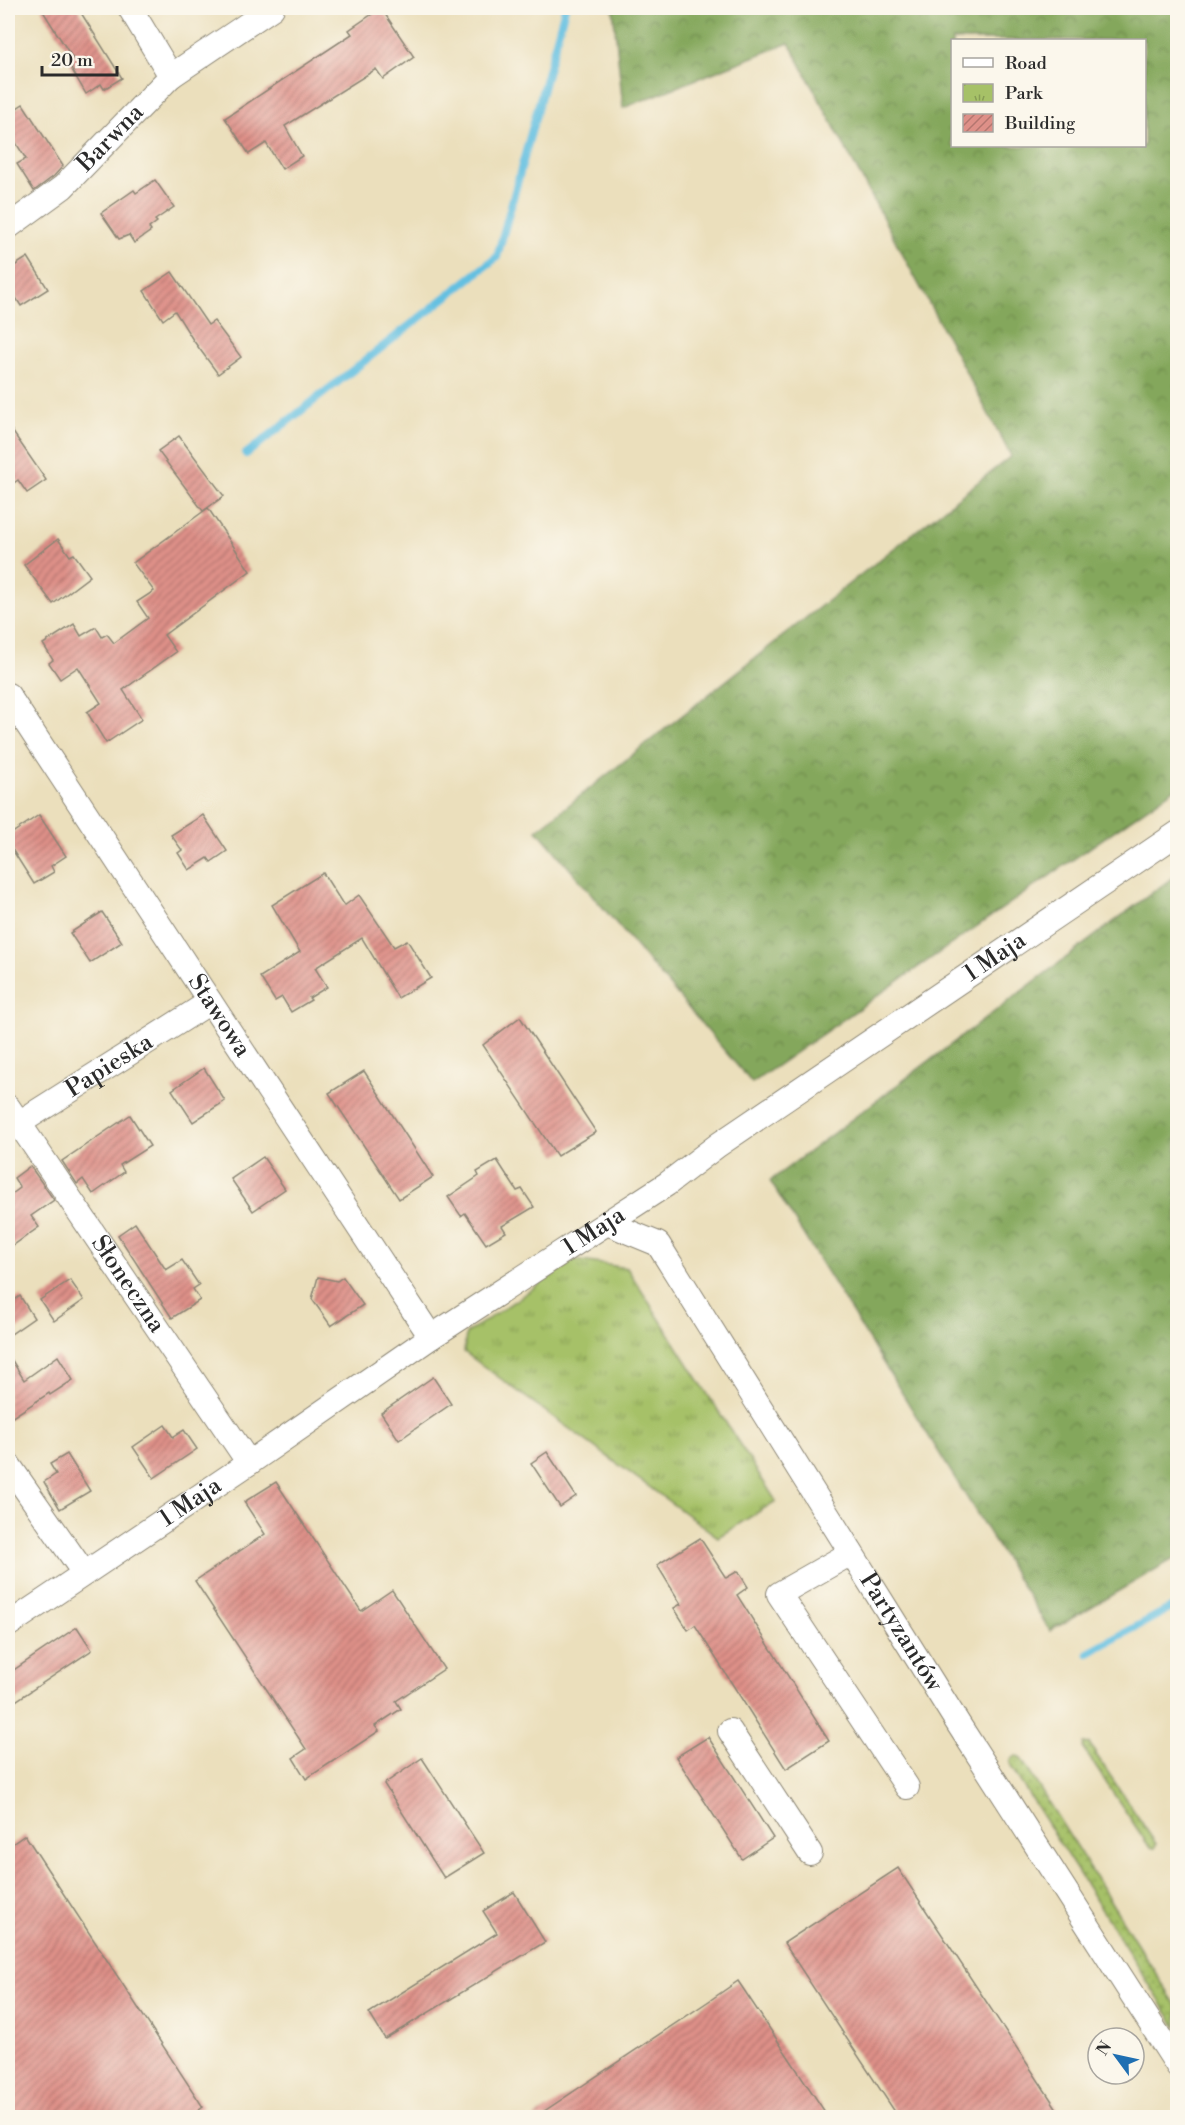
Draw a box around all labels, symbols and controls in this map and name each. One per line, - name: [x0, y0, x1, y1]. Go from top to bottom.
- scale bar: [42, 39, 117, 77]
- legend: [951, 39, 1146, 147]
- text: 20 m: [51, 49, 93, 72]
- text: Road: [1005, 52, 1048, 75]
- text: Park: [1005, 82, 1044, 105]
- street label: Barwna: [70, 97, 151, 179]
- text: Building: [1004, 112, 1076, 135]
- street label: 1 Maja: [958, 925, 1033, 989]
- street label: Stawowa: [181, 969, 258, 1063]
- street label: Papieska: [60, 1027, 159, 1104]
- street label: 1 Maja: [557, 1200, 632, 1263]
- street label: Słoneczna: [84, 1230, 172, 1339]
- street label: 1 Maja: [154, 1470, 228, 1534]
- street label: Partyzantów: [853, 1567, 950, 1698]
- north arrow: [1086, 2026, 1146, 2086]
- text: N: [1092, 2037, 1116, 2059]

